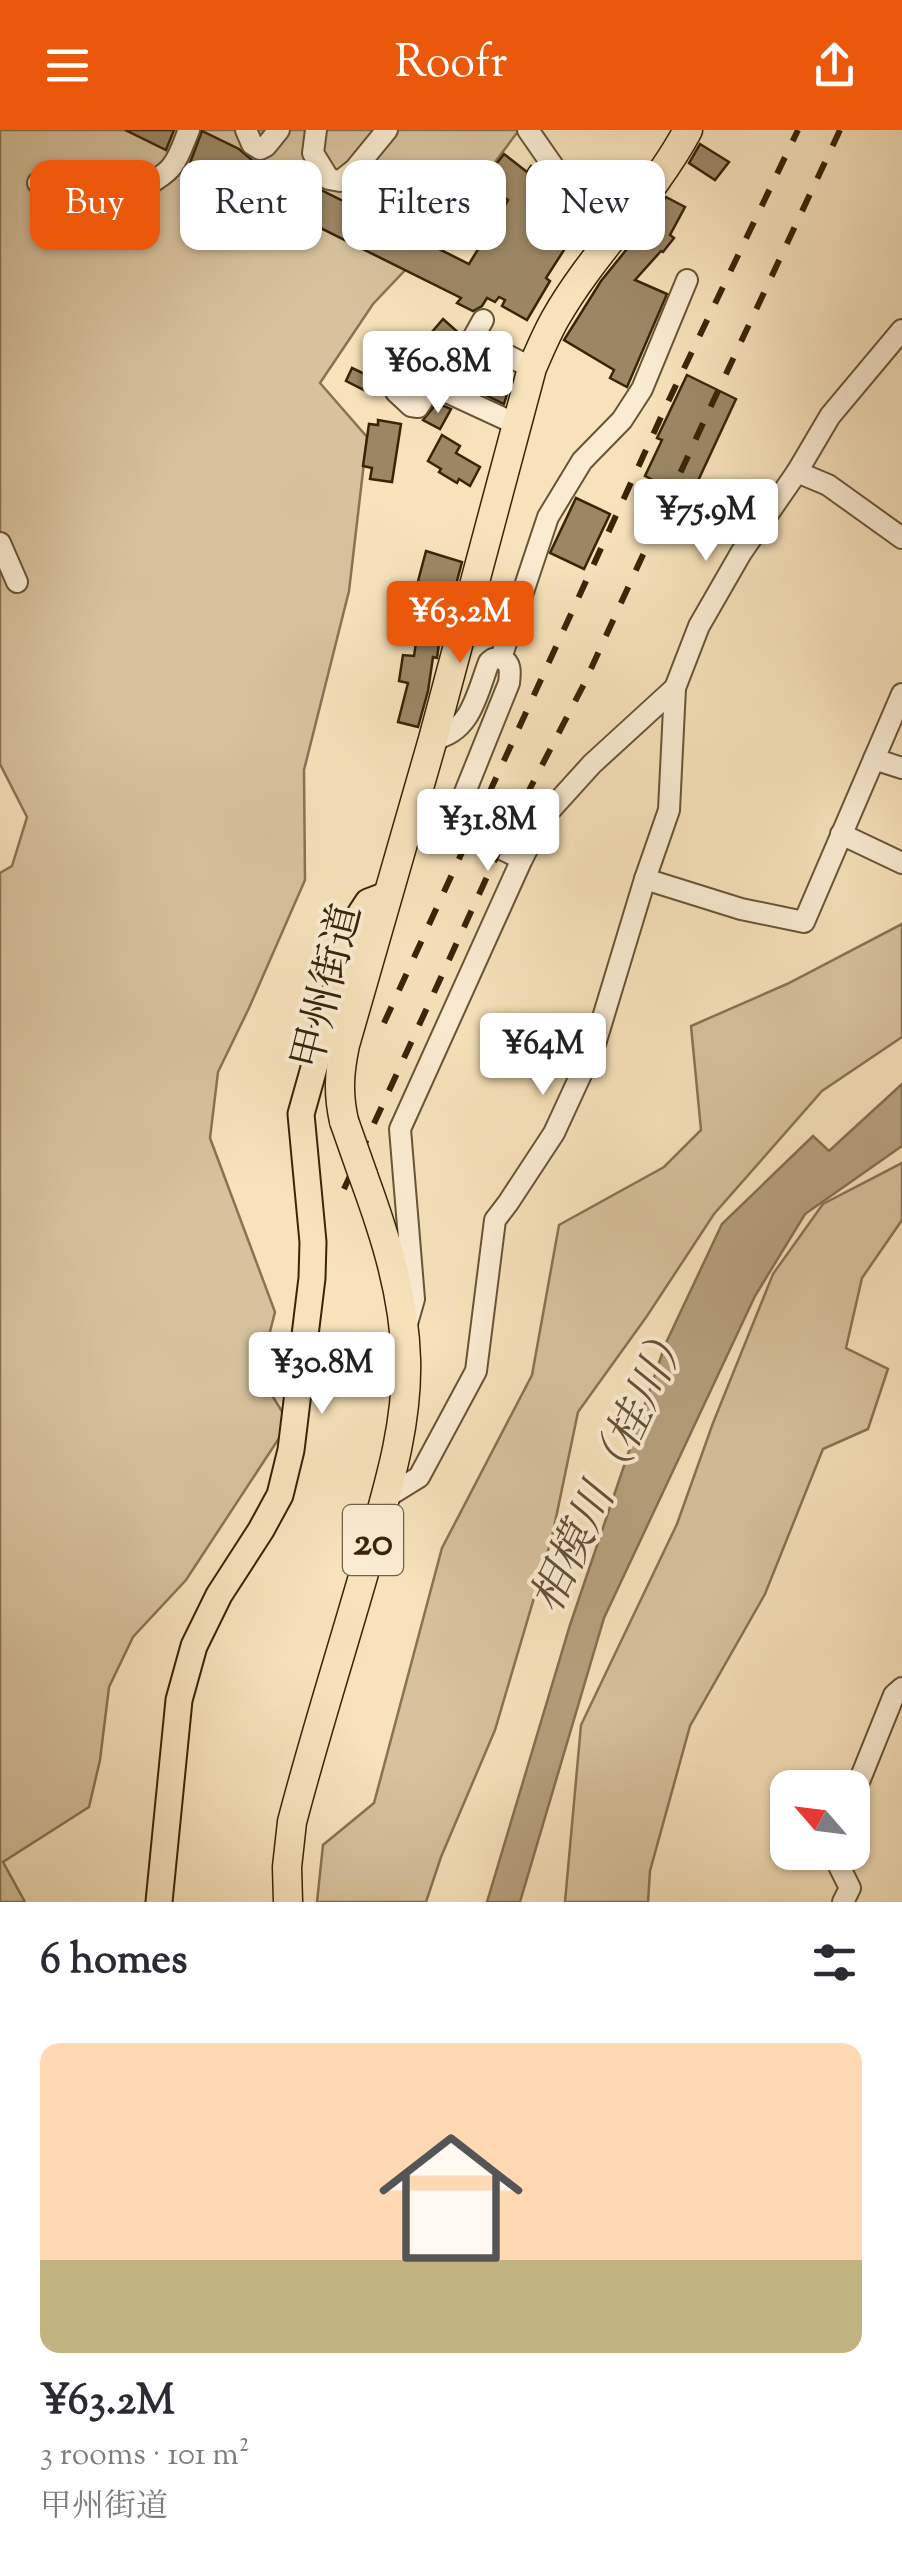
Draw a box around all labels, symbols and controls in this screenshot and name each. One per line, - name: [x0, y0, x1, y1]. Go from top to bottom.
- text: Roofr: [395, 33, 507, 98]
- icon: menu: [40, 38, 95, 93]
- icon: share: [807, 38, 862, 93]
- chip: Buy: [30, 160, 160, 250]
- chip: Rent: [180, 160, 322, 250]
- chip: Filters: [342, 160, 506, 250]
- chip: New: [526, 160, 665, 250]
- pin: ¥60.8M: [357, 331, 519, 416]
- text: ¥60.8M: [385, 340, 491, 386]
- pin: ¥75.9M: [625, 479, 787, 564]
- text: ¥75.9M: [656, 488, 756, 534]
- pin: ¥63.2M: [379, 581, 541, 666]
- text: ¥63.2M: [409, 590, 511, 636]
- pin: ¥31.8M: [407, 789, 569, 874]
- text: ¥31.8M: [439, 798, 537, 844]
- street label: 甲州街道: [280, 898, 379, 1076]
- pin: ¥64M: [484, 1013, 602, 1098]
- text: ¥64M: [502, 1022, 584, 1068]
- water label: 相模川（桂川）: [518, 1312, 710, 1625]
- pin: ¥30.8M: [241, 1332, 403, 1417]
- text: ¥30.8M: [271, 1341, 373, 1387]
- road number: 20: [343, 1505, 403, 1575]
- north arrow: [770, 1770, 870, 1870]
- map controls: [770, 1770, 870, 1870]
- text: 6 homes: [40, 1932, 187, 1992]
- icon: filters: [807, 1935, 862, 1990]
- icon: home: [361, 2108, 541, 2288]
- text: ¥63.2M: [40, 2373, 175, 2433]
- text: 3 rooms · 101 m²: [40, 2433, 250, 2479]
- text: 甲州街道: [40, 2485, 168, 2531]

